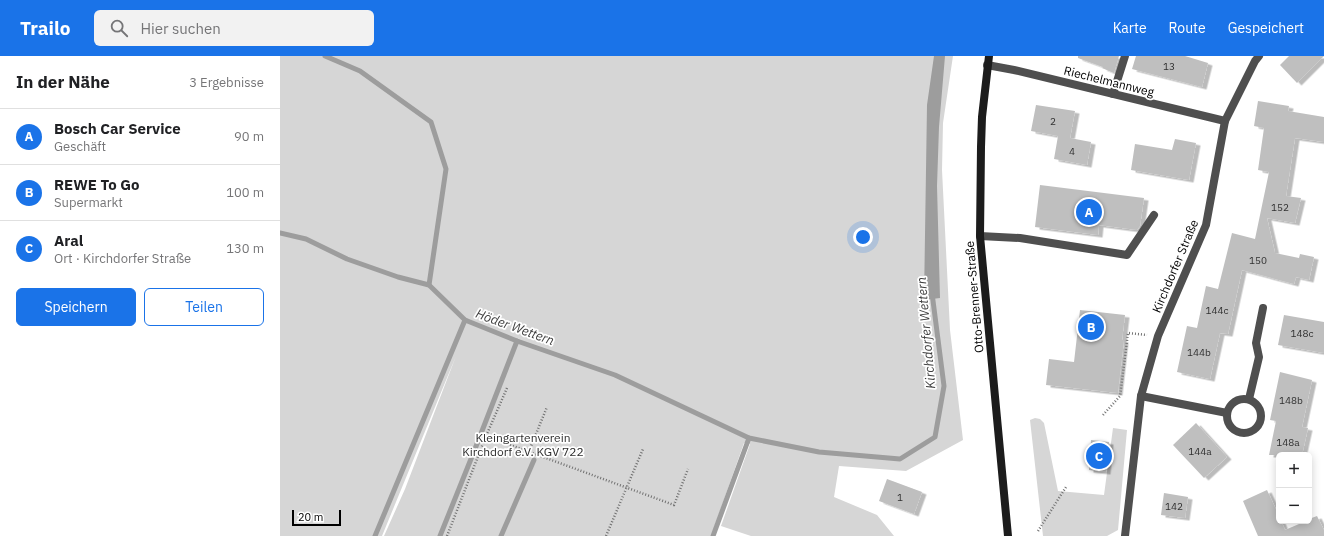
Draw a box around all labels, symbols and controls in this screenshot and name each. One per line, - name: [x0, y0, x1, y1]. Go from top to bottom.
- search box: [94, 10, 374, 46]
- text: Trailo: [20, 16, 70, 40]
- icon: search: [108, 17, 130, 39]
- text: Hier suchen: [140, 19, 221, 38]
- text: Karte: [1113, 19, 1147, 37]
- text: Route: [1169, 19, 1206, 37]
- text: Gespeichert: [1228, 19, 1304, 37]
- house number: 13: [1163, 60, 1175, 73]
- street label: Riechelmannweg: [1062, 63, 1156, 100]
- text: In der Nähe: [16, 71, 110, 93]
- text: 3 Ergebnisse: [189, 74, 264, 91]
- house number: 2: [1050, 115, 1056, 128]
- text: Bosch Car Service: [54, 119, 181, 138]
- text: A: [25, 128, 33, 145]
- text: 90 m: [234, 128, 264, 145]
- text: Geschäft: [54, 138, 106, 155]
- house number: 4: [1069, 145, 1075, 158]
- text: REWE To Go: [54, 175, 140, 194]
- text: B: [25, 184, 33, 201]
- text: 100 m: [226, 184, 264, 201]
- text: Supermarkt: [54, 194, 123, 211]
- pin: A: [1076, 197, 1102, 227]
- house number: 152: [1271, 201, 1289, 214]
- street label: Kirchdorfer Straße: [1149, 217, 1202, 315]
- your location: [853, 227, 873, 247]
- text: Aral: [54, 231, 83, 250]
- text: C: [25, 240, 33, 257]
- text: 130 m: [226, 240, 264, 257]
- street label: Otto-Brenner-Straße: [962, 240, 986, 354]
- text: Ort · Kirchdorfer Straße: [54, 250, 191, 267]
- house number: 150: [1249, 254, 1267, 267]
- water label: Kirchdorfer Wettern: [913, 276, 939, 390]
- button: Speichern: [16, 288, 136, 326]
- button: Teilen: [144, 288, 264, 326]
- house number: 144c: [1205, 304, 1229, 317]
- water label: Höder Wettern: [473, 305, 557, 349]
- pin: B: [1078, 312, 1104, 342]
- house number: 148c: [1290, 327, 1314, 340]
- house number: 144b: [1187, 346, 1211, 359]
- house number: 148b: [1279, 394, 1303, 407]
- park label: Kleingartenverein Kirchdorf e.V. KGV 722: [462, 430, 584, 459]
- house number: 148a: [1276, 436, 1300, 449]
- pin: C: [1086, 441, 1112, 471]
- house number: 144a: [1188, 445, 1212, 458]
- map controls: [1276, 452, 1312, 524]
- button: +: [1276, 452, 1312, 488]
- button: −: [1276, 488, 1312, 524]
- house number: 1: [897, 491, 903, 504]
- house number: 142: [1165, 500, 1183, 513]
- scale bar: [292, 508, 341, 527]
- text: 20 m: [298, 510, 323, 524]

